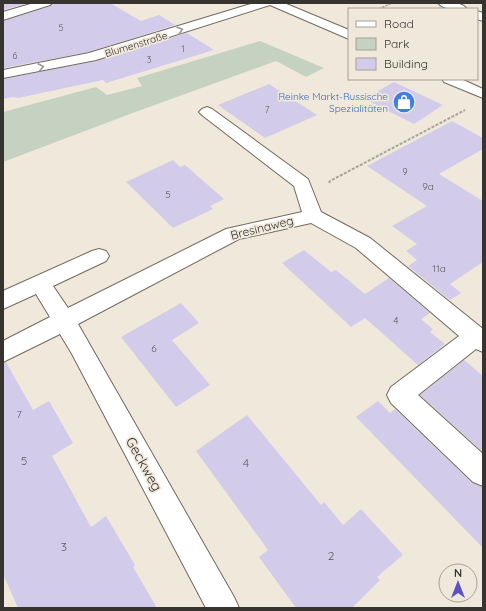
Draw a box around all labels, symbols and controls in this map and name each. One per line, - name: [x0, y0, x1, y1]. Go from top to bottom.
- legend: [348, 8, 478, 80]
- text: Road: [384, 16, 414, 31]
- house number: 5: [59, 22, 64, 33]
- one-way arrow: [177, 26, 184, 35]
- street label: Blumenstraße: [103, 29, 169, 60]
- text: Park: [384, 36, 409, 51]
- house number: 1: [181, 43, 185, 54]
- house number: 6: [13, 50, 18, 61]
- house number: 3: [147, 54, 152, 65]
- text: Building: [384, 56, 428, 71]
- one-way arrow: [38, 64, 44, 72]
- shop icon: Reinke Markt-Russische Spezialitäten: [391, 89, 417, 115]
- place label: Reinke Markt-Russische Spezialitäten: [278, 90, 388, 115]
- house number: 7: [265, 104, 270, 115]
- house number: 9: [402, 166, 408, 177]
- house number: 9a: [422, 180, 434, 193]
- house number: 5: [165, 188, 171, 201]
- street label: Bresinaweg: [229, 212, 295, 243]
- house number: 11a: [432, 262, 446, 275]
- house number: 4: [393, 314, 399, 327]
- house number: 6: [151, 342, 157, 355]
- house number: 7: [16, 408, 22, 421]
- street label: Geckweg: [122, 434, 166, 494]
- house number: 5: [21, 453, 27, 468]
- house number: 4: [243, 455, 249, 470]
- house number: 3: [61, 539, 67, 554]
- house number: 2: [328, 548, 335, 563]
- north arrow: [438, 563, 478, 603]
- text: N: [454, 566, 462, 580]

